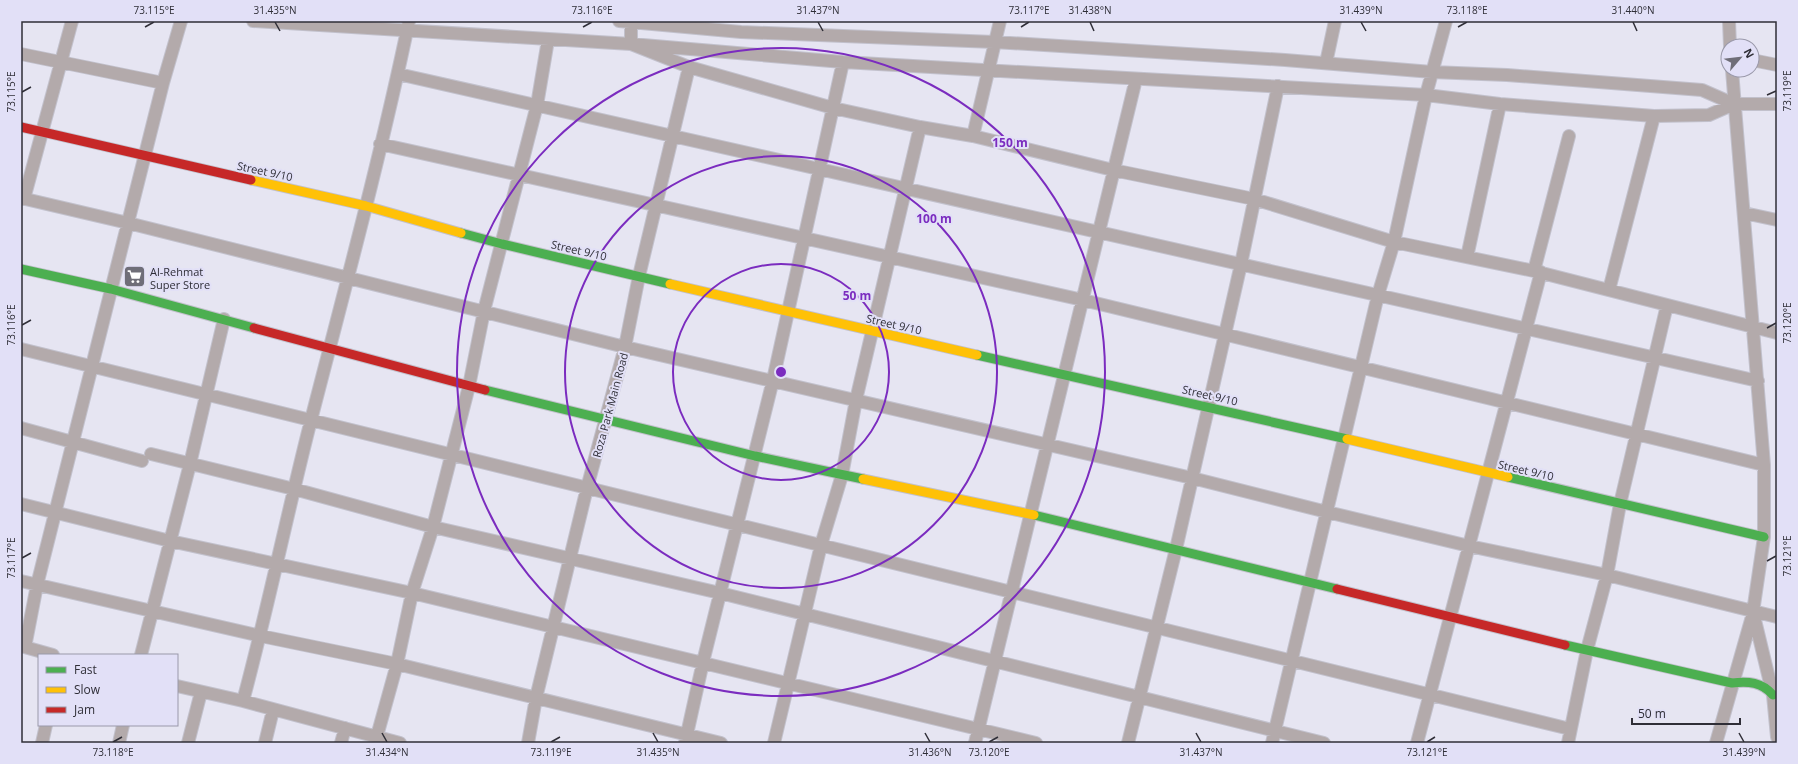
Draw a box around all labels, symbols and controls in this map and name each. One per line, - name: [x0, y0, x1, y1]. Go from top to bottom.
- text: 73.115°E: [133, 3, 175, 17]
- text: 31.435°N: [253, 3, 297, 17]
- text: 73.116°E: [571, 3, 613, 17]
- text: 31.437°N: [796, 3, 840, 17]
- text: 73.117°E: [1008, 3, 1050, 17]
- text: 31.438°N: [1068, 3, 1112, 17]
- text: 31.439°N: [1339, 3, 1383, 17]
- text: 73.118°E: [1446, 3, 1488, 17]
- text: 31.440°N: [1611, 3, 1655, 17]
- north arrow: [1720, 38, 1760, 78]
- text: N: [1741, 46, 1758, 61]
- text: 73.119°E: [1780, 70, 1794, 112]
- text: 73.115°E: [4, 71, 18, 113]
- text: 150 m: [992, 134, 1028, 151]
- street label: Street 9/10: [236, 158, 294, 184]
- text: 100 m: [916, 210, 952, 227]
- street label: Street 9/10: [550, 236, 608, 264]
- supermarket icon: Al-Rehmat Super Store: [121, 264, 147, 290]
- place label: Al-Rehmat Super Store: [150, 264, 210, 292]
- text: 50 m: [843, 287, 871, 304]
- text: 73.120°E: [1780, 302, 1794, 344]
- text: 73.116°E: [4, 304, 18, 346]
- street label: Street 9/10: [865, 310, 923, 338]
- street label: Roza Park Main Road: [589, 351, 631, 459]
- centre of rings: [774, 365, 788, 379]
- street label: Street 9/10: [1181, 381, 1239, 409]
- street label: Street 9/10: [1497, 456, 1555, 484]
- text: 73.121°E: [1780, 535, 1794, 577]
- text: 73.117°E: [4, 537, 18, 579]
- legend: [38, 654, 178, 726]
- text: Fast: [74, 661, 97, 678]
- text: Slow: [74, 681, 101, 698]
- scale bar: [1632, 700, 1740, 726]
- text: Jam: [73, 701, 95, 718]
- text: 50 m: [1638, 705, 1666, 722]
- text: 73.118°E: [92, 745, 134, 759]
- text: 31.434°N: [365, 745, 409, 759]
- text: 73.119°E: [530, 745, 572, 759]
- text: 31.435°N: [636, 745, 680, 759]
- text: 31.436°N: [908, 745, 952, 759]
- text: 73.120°E: [968, 745, 1010, 759]
- text: 31.437°N: [1179, 745, 1223, 759]
- text: 73.121°E: [1406, 745, 1448, 759]
- text: 31.439°N: [1722, 745, 1766, 759]

